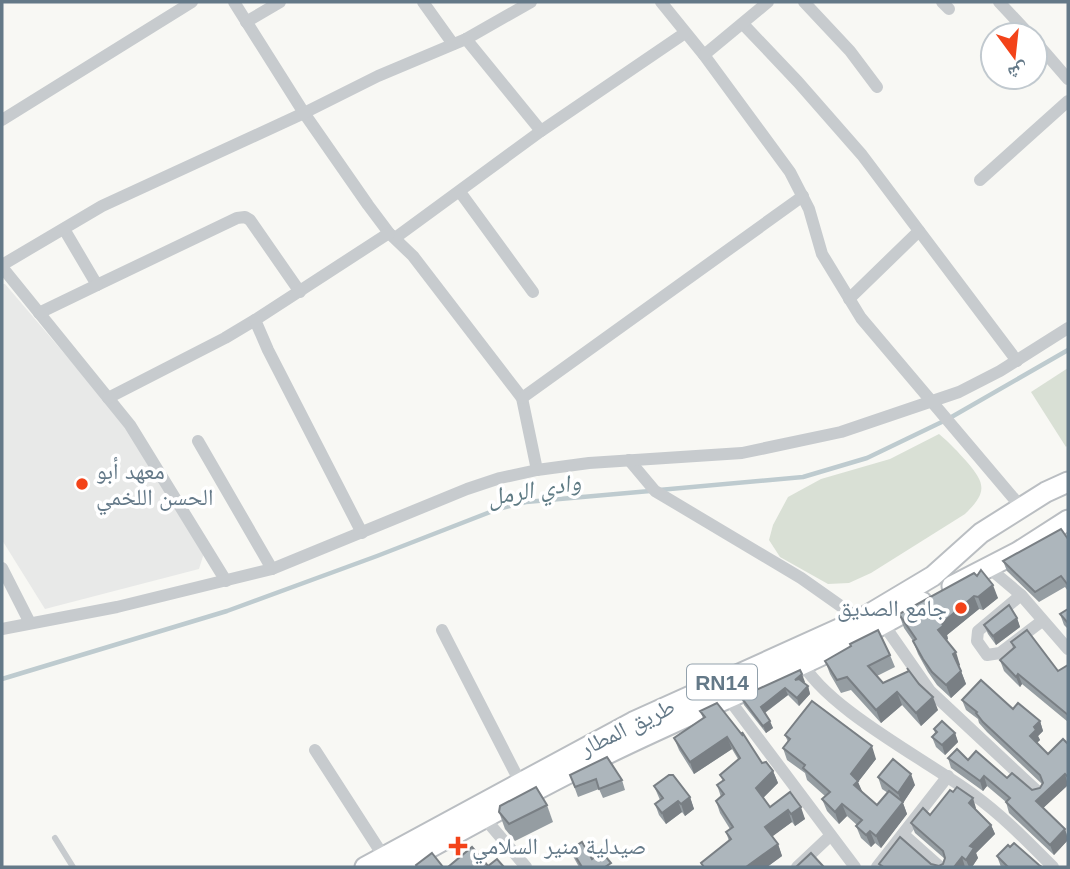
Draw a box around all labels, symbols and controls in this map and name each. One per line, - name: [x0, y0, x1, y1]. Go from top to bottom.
- north arrow: [979, 21, 1049, 91]
- text: ش: [1006, 58, 1031, 85]
- place label: معهد أبو الحسن اللخمي: [96, 457, 213, 516]
- water label: وادي الرمل: [485, 468, 584, 516]
- marker: معهد أبو الحسن اللخمي: [74, 476, 90, 492]
- place label: جامع الصديق: [837, 595, 947, 623]
- marker: جامع الصديق: [953, 600, 969, 616]
- road number: RN14: [687, 664, 757, 700]
- street label: طريق المطار: [574, 693, 679, 762]
- place label: صيدلية منير السلامي: [472, 833, 646, 865]
- marker: صيدلية منير السلامي: [450, 838, 466, 854]

